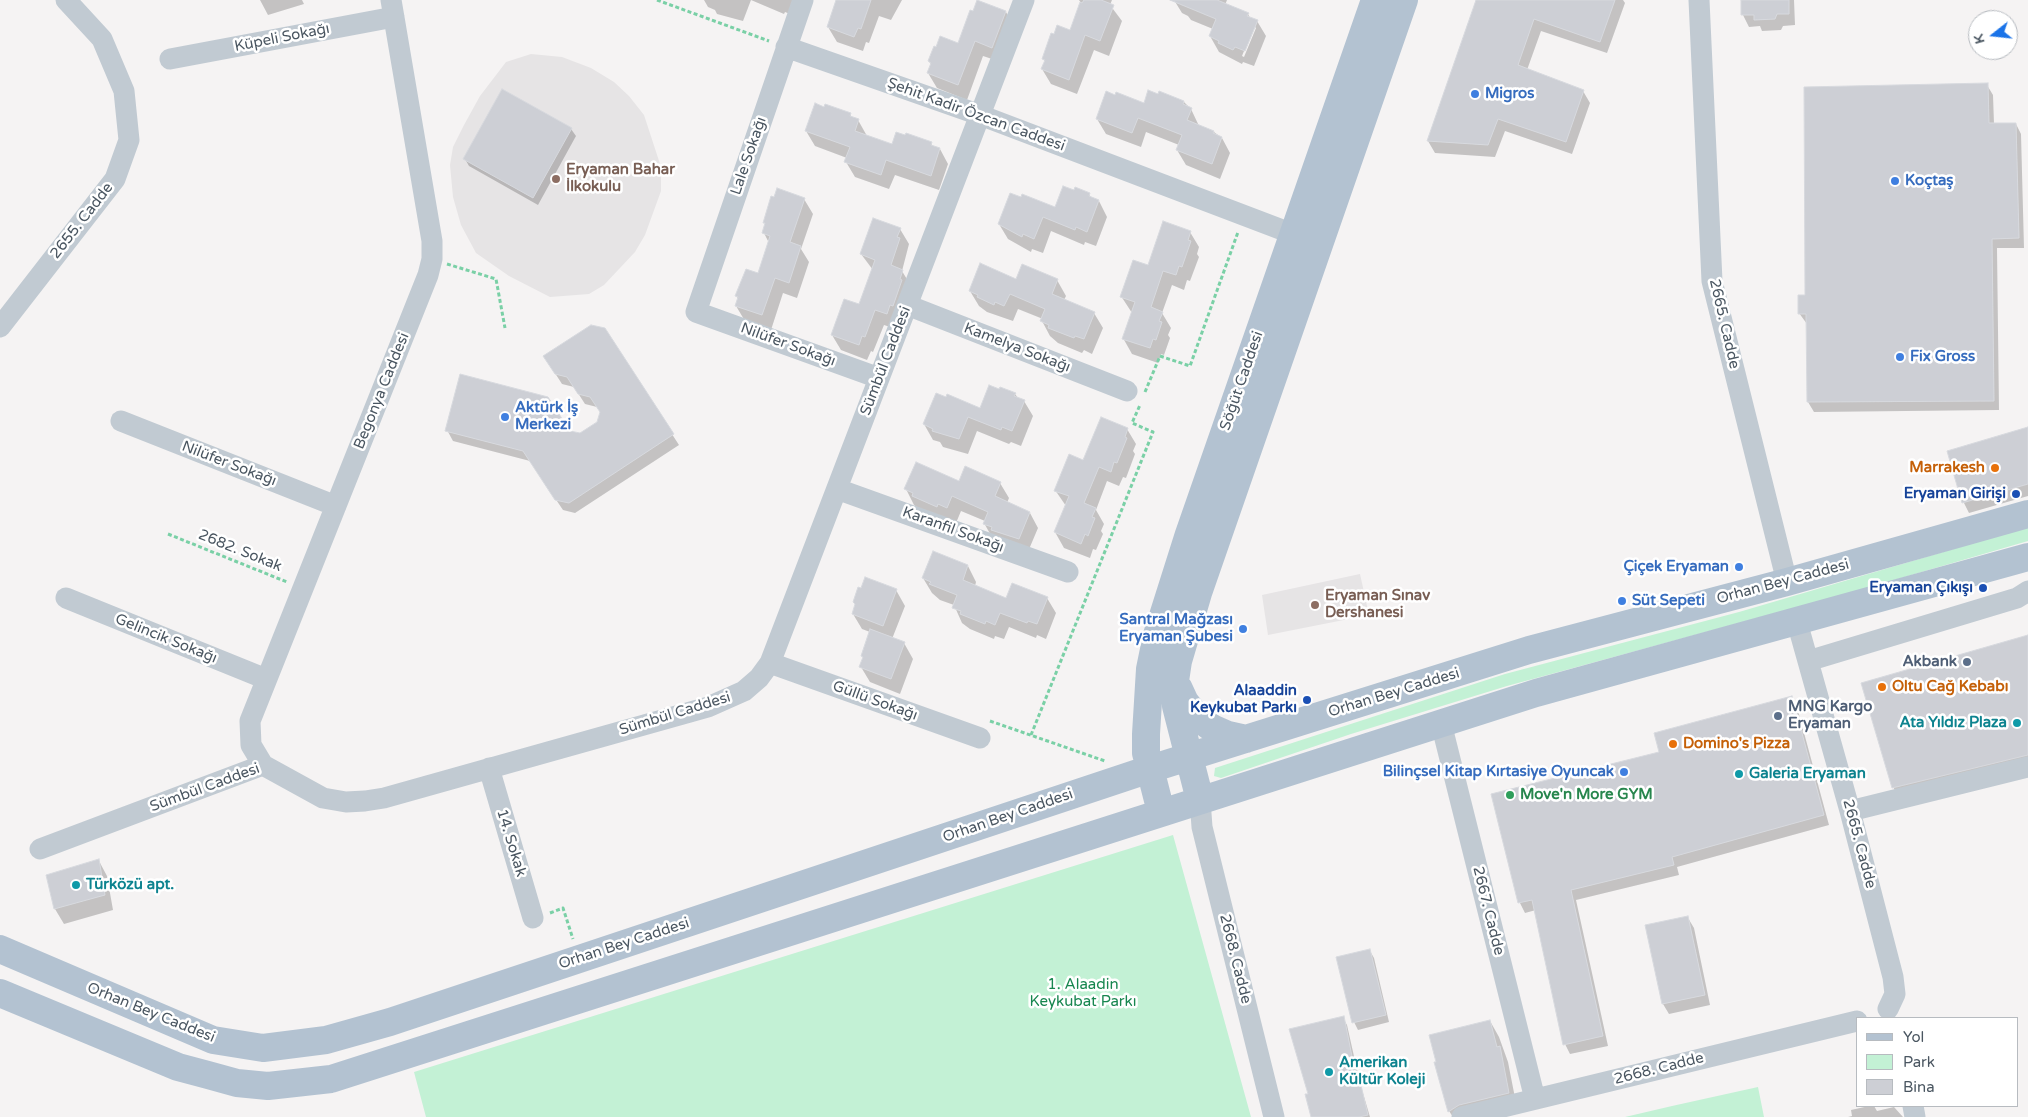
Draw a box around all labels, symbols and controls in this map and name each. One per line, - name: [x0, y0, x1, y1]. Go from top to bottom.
- north arrow: [1968, 10, 2018, 60]
- street label: Küpeli Sokağı: [233, 20, 331, 56]
- text: K: [1970, 32, 1989, 46]
- street label: Şehit Kadir Özcan Caddesi: [885, 74, 1067, 156]
- place label: Migros: [1485, 85, 1534, 103]
- marker: Migros: [1469, 88, 1481, 100]
- street label: Lale Sokağı: [727, 115, 771, 197]
- place label: Eryaman Bahar İlkokulu: [566, 161, 675, 196]
- place label: Koçtaş: [1905, 172, 1954, 190]
- marker: Eryaman Bahar İlkokulu: [550, 173, 562, 185]
- marker: Koçtaş: [1889, 175, 1901, 187]
- street label: 2655. Cadde: [47, 179, 117, 263]
- street label: 2665. Cadde: [1705, 277, 1743, 371]
- street label: Sümbül Caddesi: [857, 304, 915, 418]
- street label: Nilüfer Sokağı: [738, 319, 838, 371]
- street label: Kamelya Sokağı: [961, 319, 1073, 377]
- street label: Söğüt Caddesi: [1217, 329, 1267, 433]
- street label: Begonya Caddesi: [350, 330, 414, 452]
- place label: Fix Gross: [1910, 348, 1975, 366]
- marker: Fix Gross: [1894, 351, 1906, 363]
- place label: Aktürk İş Merkezi: [515, 399, 578, 434]
- marker: Aktürk İş Merkezi: [499, 411, 511, 423]
- street label: Nilüfer Sokağı: [179, 438, 279, 490]
- place label: Marrakesh: [1909, 459, 1985, 477]
- marker: Marrakesh: [1989, 462, 2001, 474]
- place label: Eryaman Girişi: [1904, 485, 2006, 503]
- marker: Eryaman Girişi: [2010, 488, 2022, 500]
- street label: Karanfil Sokağı: [900, 503, 1006, 557]
- street label: 2682. Sokak: [196, 526, 284, 576]
- street label: Orhan Bey Caddesi: [1715, 556, 1851, 608]
- place label: Çiçek Eryaman: [1623, 558, 1729, 576]
- marker: Çiçek Eryaman: [1733, 561, 1745, 573]
- place label: Eryaman Çıkışı: [1869, 579, 1973, 597]
- marker: Eryaman Çıkışı: [1977, 582, 1989, 594]
- place label: Eryaman Sınav Dershanesi: [1325, 587, 1430, 622]
- place label: Süt Sepeti: [1632, 592, 1705, 610]
- marker: Süt Sepeti: [1616, 595, 1628, 607]
- marker: Eryaman Sınav Dershanesi: [1309, 599, 1321, 611]
- street label: Gelincik Sokağı: [112, 610, 220, 668]
- place label: Santral Mağzası Eryaman Şubesi: [1119, 611, 1233, 646]
- marker: Santral Mağzası Eryaman Şubesi: [1237, 623, 1249, 635]
- place label: Akbank: [1903, 653, 1957, 671]
- marker: Akbank: [1961, 656, 1973, 668]
- street label: Orhan Bey Caddesi: [1326, 664, 1462, 722]
- street label: Güllü Sokağı: [830, 677, 920, 725]
- place label: Oltu Cağ Kebabı: [1892, 678, 2008, 696]
- marker: Oltu Cağ Kebabı: [1876, 681, 1888, 693]
- place label: Alaaddin Keykubat Parkı: [1190, 682, 1297, 717]
- street label: Sümbül Caddesi: [617, 689, 733, 739]
- marker: Alaaddin Keykubat Parkı: [1301, 694, 1313, 706]
- place label: MNG Kargo Eryaman: [1788, 698, 1872, 733]
- marker: MNG Kargo Eryaman: [1772, 710, 1784, 722]
- place label: Ata Yıldız Plaza: [1899, 714, 2007, 732]
- marker: Ata Yıldız Plaza: [2011, 717, 2023, 729]
- place label: Domino's Pizza: [1683, 735, 1790, 753]
- marker: Domino's Pizza: [1667, 738, 1679, 750]
- street label: Sümbül Caddesi: [148, 760, 262, 816]
- place label: Bilinçsel Kitap Kırtasiye Oyuncak: [1383, 763, 1614, 781]
- place label: Galeria Eryaman: [1749, 765, 1866, 783]
- marker: Bilinçsel Kitap Kırtasiye Oyuncak: [1618, 766, 1630, 778]
- marker: Galeria Eryaman: [1733, 768, 1745, 780]
- street label: Orhan Bey Caddesi: [941, 785, 1075, 847]
- place label: Move'n More GYM: [1520, 786, 1653, 804]
- marker: Move'n More GYM: [1504, 789, 1516, 801]
- street label: 2665. Cadde: [1838, 797, 1880, 891]
- street label: 14. Sokak: [492, 807, 530, 879]
- street label: 2667. Cadde: [1468, 865, 1508, 957]
- place label: Türközü apt.: [86, 876, 174, 894]
- marker: Türközü apt.: [70, 879, 82, 891]
- street label: 2668. Cadde: [1215, 912, 1255, 1006]
- street label: Orhan Bey Caddesi: [556, 914, 692, 974]
- park label: 1. Alaadin Keykubat Parkı: [1030, 976, 1136, 1011]
- street label: Orhan Bey Caddesi: [84, 979, 218, 1047]
- legend: [1856, 1017, 2018, 1107]
- text: Yol: [1903, 1028, 1924, 1046]
- street label: 2668. Cadde: [1612, 1049, 1706, 1089]
- text: Park: [1903, 1053, 1935, 1071]
- place label: Amerikan Kültür Koleji: [1339, 1054, 1425, 1089]
- marker: Amerikan Kültür Koleji: [1323, 1066, 1335, 1078]
- text: Bina: [1903, 1078, 1935, 1096]

